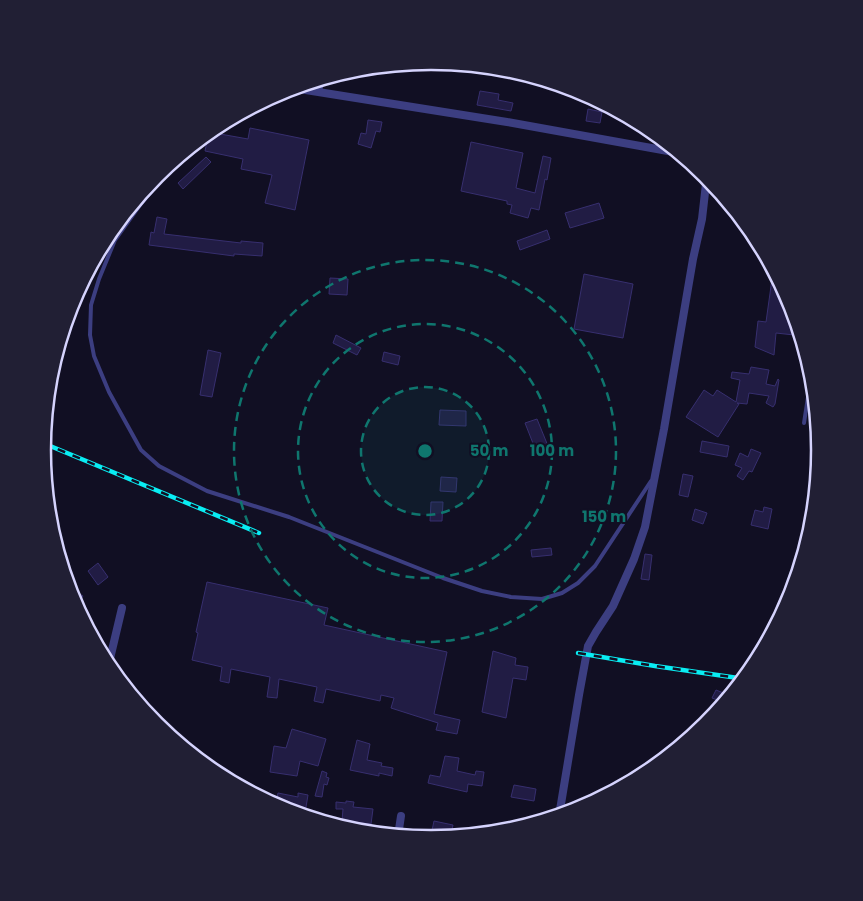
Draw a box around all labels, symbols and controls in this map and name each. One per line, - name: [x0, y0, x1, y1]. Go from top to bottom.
- text: 50 m: [470, 440, 508, 461]
- text: 100 m: [530, 440, 574, 461]
- centre of rings: [416, 442, 434, 460]
- text: 150 m: [582, 506, 626, 527]

